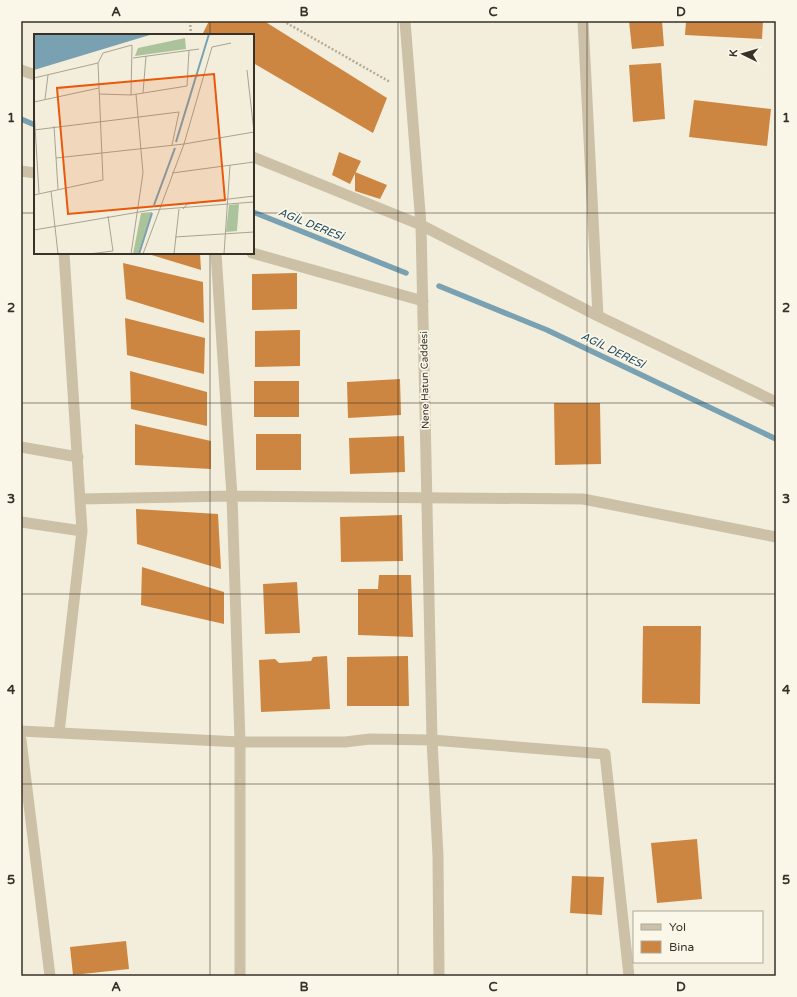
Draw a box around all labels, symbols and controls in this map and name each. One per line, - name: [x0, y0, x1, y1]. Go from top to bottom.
- text: A: [111, 4, 121, 20]
- text: B: [299, 4, 309, 20]
- text: C: [488, 4, 498, 20]
- text: D: [676, 4, 686, 20]
- inset map: [34, 34, 254, 254]
- north arrow: [723, 34, 763, 74]
- text: K: [727, 48, 740, 57]
- text: 1: [7, 110, 15, 126]
- text: 1: [782, 110, 790, 126]
- water label: AGİL DERESİ: [277, 206, 347, 244]
- text: 2: [7, 300, 15, 316]
- text: 2: [782, 300, 790, 316]
- water label: AGİL DERESİ: [579, 330, 648, 372]
- street label: Nene Hatun Caddesi: [418, 331, 432, 429]
- text: 3: [7, 491, 15, 507]
- text: 3: [782, 491, 790, 507]
- text: 4: [7, 682, 16, 698]
- text: 4: [782, 682, 791, 698]
- text: 5: [7, 872, 15, 888]
- text: 5: [782, 872, 790, 888]
- legend: [633, 911, 763, 963]
- text: Yol: [669, 920, 686, 934]
- text: Bina: [669, 940, 694, 954]
- text: A: [111, 979, 121, 995]
- text: B: [299, 979, 309, 995]
- text: C: [488, 979, 498, 995]
- text: D: [676, 979, 686, 995]

